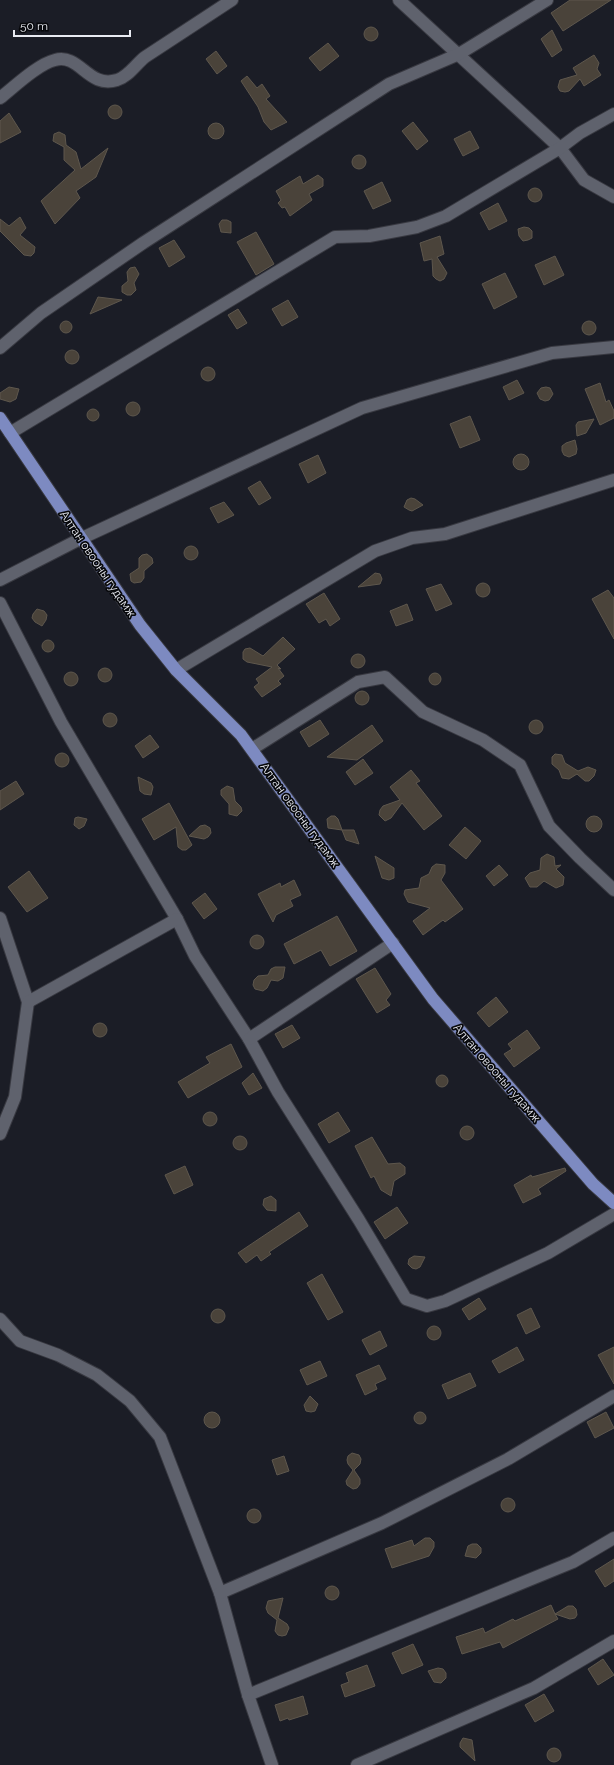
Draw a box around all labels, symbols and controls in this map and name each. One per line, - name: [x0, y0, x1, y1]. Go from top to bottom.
- scale bar: [14, 12, 130, 38]
- text: 50 m: [20, 19, 48, 33]
- street label: Алтан овооны гудамж: [57, 508, 139, 621]
- street label: Алтан овооны гудамж: [257, 760, 343, 871]
- street label: Алтан овооны гудамж: [450, 1021, 544, 1126]

